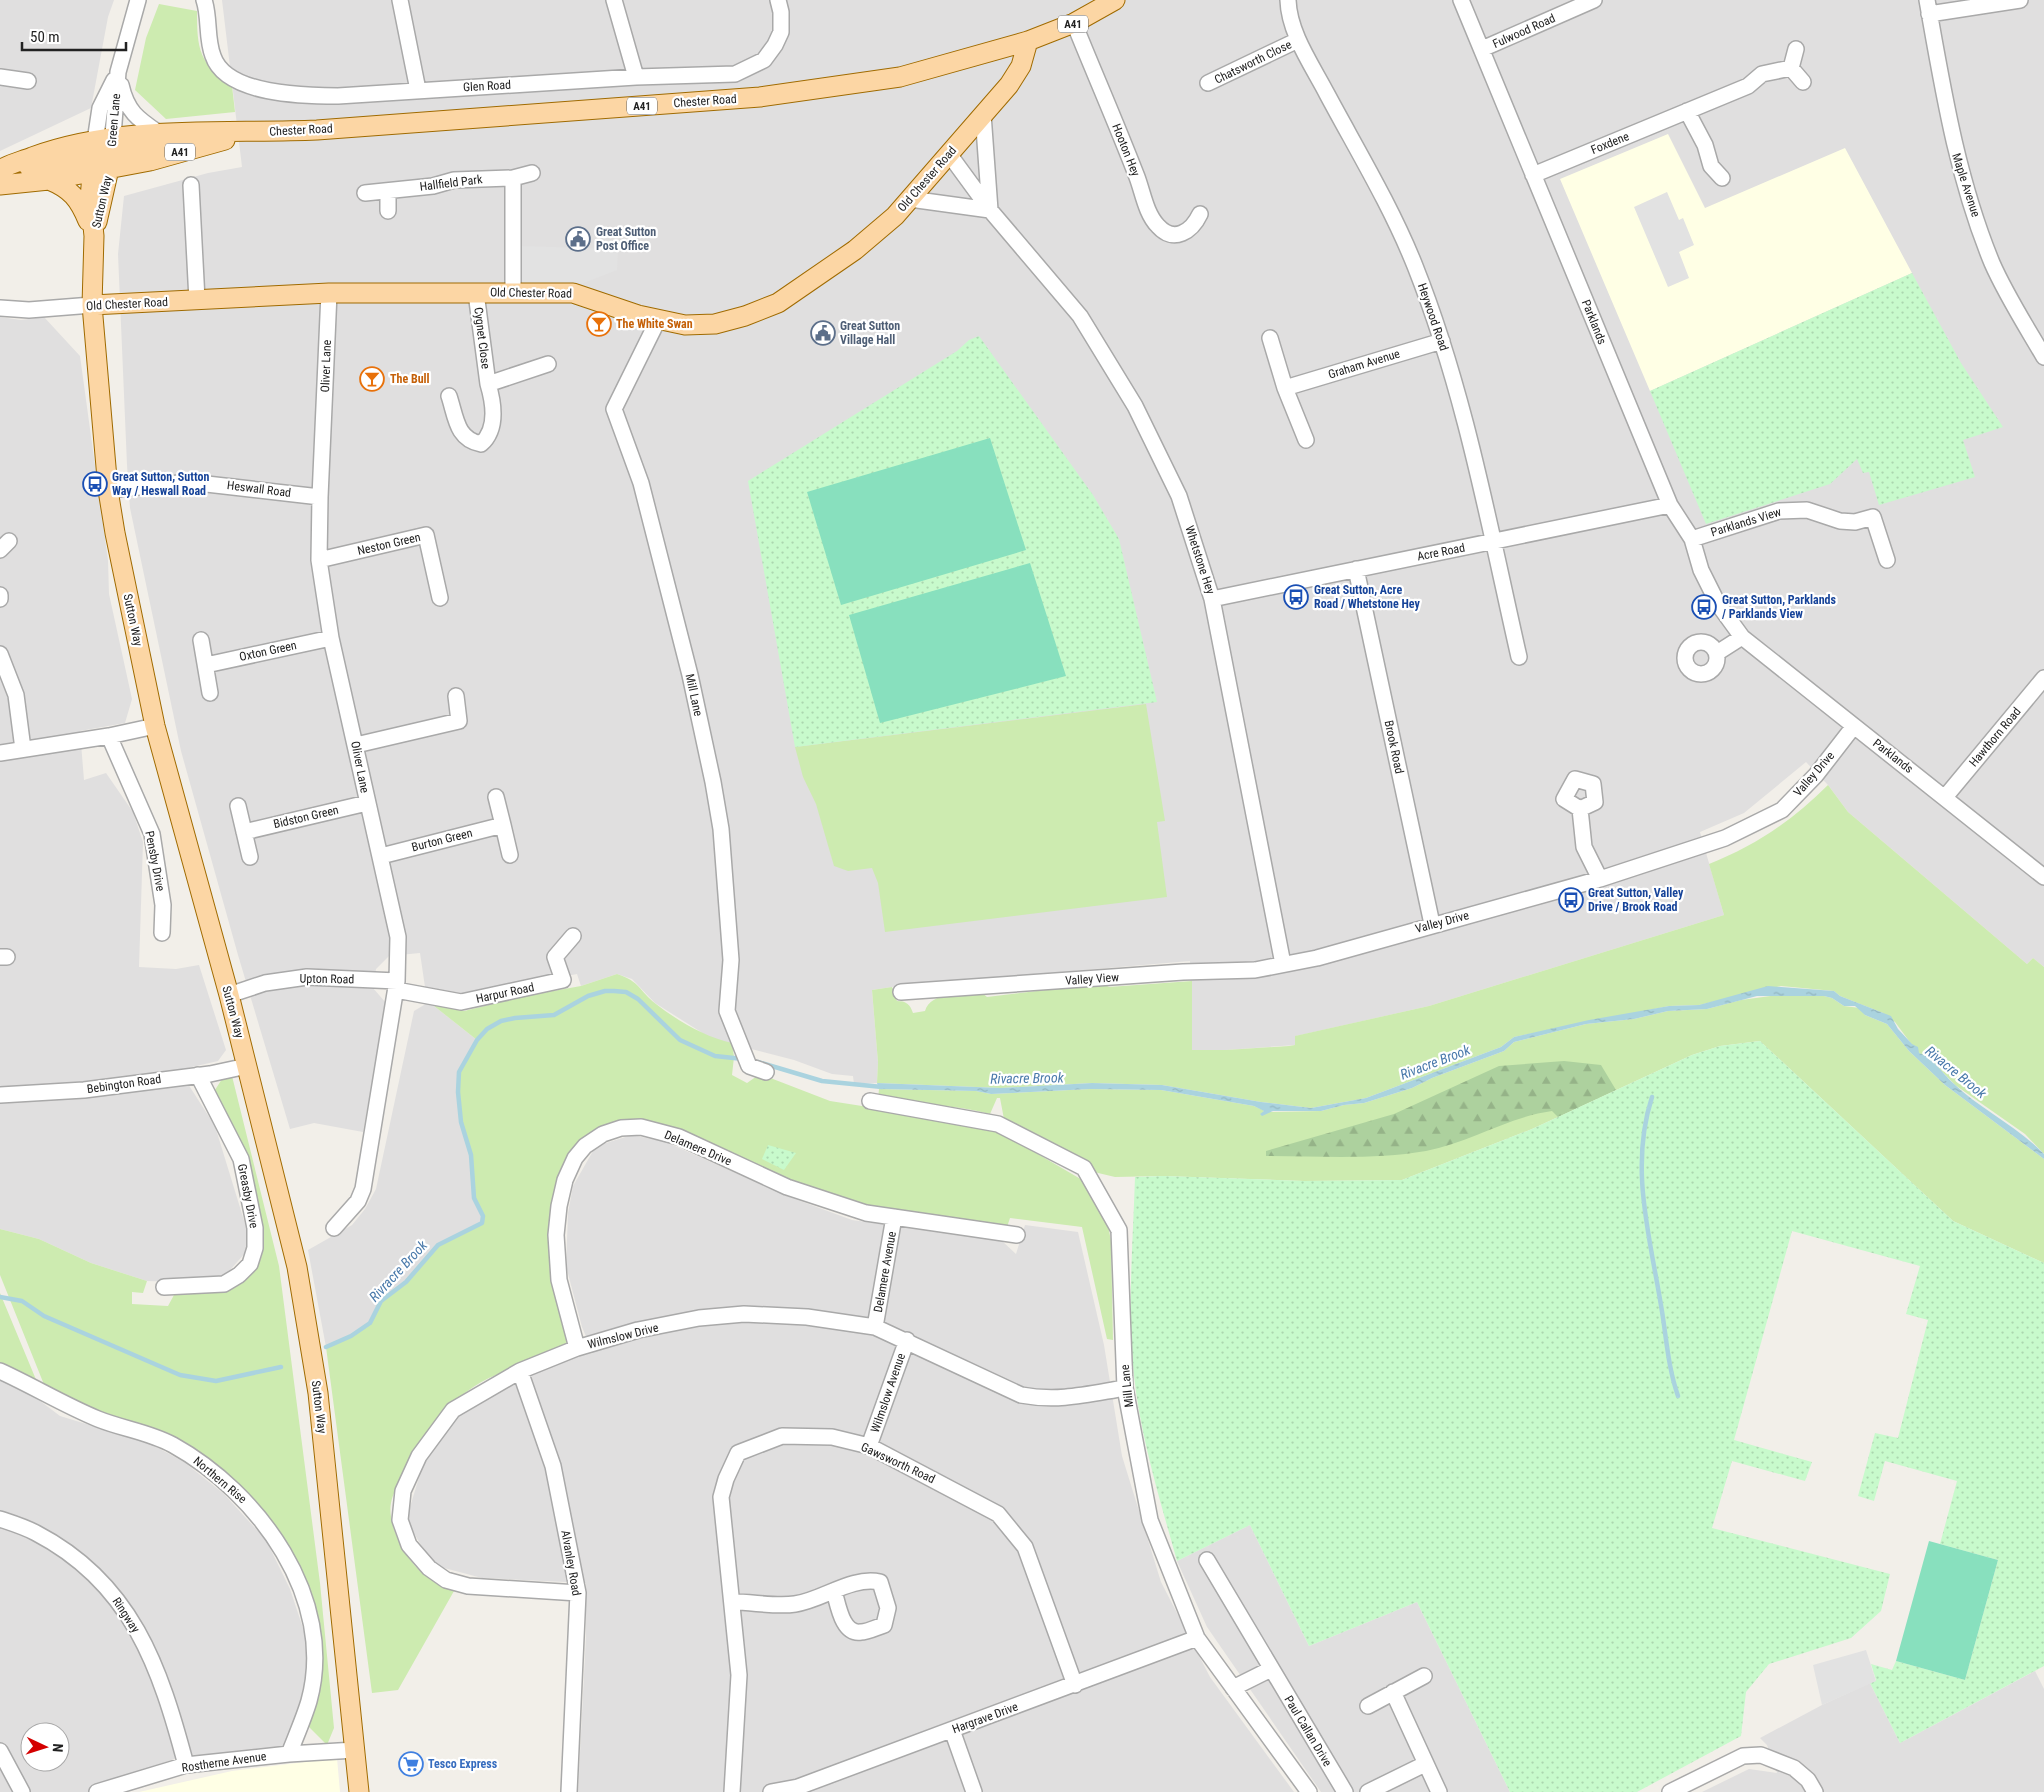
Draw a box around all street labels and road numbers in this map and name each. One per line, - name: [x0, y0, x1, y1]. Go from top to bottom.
- street label: Fulwood Road: [1491, 11, 1557, 51]
- road number: A41: [1058, 15, 1088, 32]
- street label: Chatsworth Close: [1212, 37, 1294, 87]
- street label: Glen Road: [463, 78, 511, 94]
- street label: Green Lane: [105, 92, 123, 147]
- street label: Chester Road: [673, 92, 737, 110]
- road number: A41: [627, 98, 657, 114]
- street label: Chester Road: [269, 121, 333, 139]
- street label: Hooton Hey: [1109, 122, 1143, 178]
- street label: Foxdene: [1589, 129, 1631, 157]
- street label: Old Chester Road: [895, 143, 959, 215]
- road number: A41: [165, 144, 195, 160]
- street label: Maple Avenue: [1949, 151, 1983, 219]
- street label: Hallfield Park: [419, 172, 484, 194]
- street label: Sutton Way: [89, 175, 115, 229]
- street label: Heywood Road: [1415, 281, 1451, 353]
- street label: Old Chester Road: [490, 285, 572, 301]
- street label: Old Chester Road: [86, 295, 168, 313]
- street label: Parklands: [1579, 298, 1609, 346]
- street label: Cygnet Close: [471, 306, 493, 370]
- street label: Oliver Lane: [318, 339, 334, 393]
- street label: Graham Avenue: [1327, 346, 1402, 382]
- street label: Heswall Road: [226, 478, 292, 500]
- street label: Parklands View: [1709, 505, 1783, 539]
- street label: Whetstone Hey: [1182, 524, 1218, 596]
- street label: Neston Green: [356, 530, 422, 558]
- street label: Acre Road: [1416, 540, 1466, 563]
- street label: Sutton Way: [121, 593, 145, 647]
- street label: Oxton Green: [238, 638, 298, 664]
- street label: Mill Lane: [683, 673, 705, 718]
- street label: Hawthorn Road: [1966, 705, 2024, 769]
- street label: Brook Road: [1381, 719, 1407, 775]
- street label: Parklands: [1870, 736, 1916, 776]
- street label: Oliver Lane: [348, 740, 372, 795]
- street label: Valley Drive: [1791, 748, 1838, 799]
- street label: Bidston Green: [272, 803, 340, 831]
- street label: Burton Green: [410, 826, 474, 854]
- street label: Pensby Drive: [142, 830, 168, 893]
- street label: Valley Drive: [1414, 908, 1471, 936]
- street label: Valley View: [1065, 970, 1120, 988]
- street label: Upton Road: [299, 972, 355, 986]
- street label: Harpur Road: [475, 980, 535, 1006]
- street label: Sutton Way: [219, 984, 247, 1040]
- street label: Bebington Road: [86, 1072, 162, 1096]
- street label: Delamere Drive: [662, 1128, 734, 1169]
- street label: Greasby Drive: [235, 1163, 261, 1230]
- street label: Delamere Avenue: [871, 1230, 899, 1314]
- street label: Wilmslow Drive: [586, 1320, 660, 1352]
- street label: Wilmslow Avenue: [868, 1351, 908, 1435]
- street label: Mill Lane: [1118, 1364, 1136, 1408]
- street label: Sutton Way: [309, 1380, 329, 1434]
- street label: Gawsworth Road: [859, 1440, 937, 1486]
- street label: Northern Rise: [191, 1454, 250, 1506]
- street label: Alvanley Road: [558, 1529, 584, 1597]
- street label: Ringway: [109, 1595, 143, 1635]
- street label: Paul Callan Drive: [1281, 1693, 1335, 1769]
- street label: Hargrave Drive: [950, 1699, 1020, 1736]
- street label: Rostherne Avenue: [181, 1749, 268, 1775]

